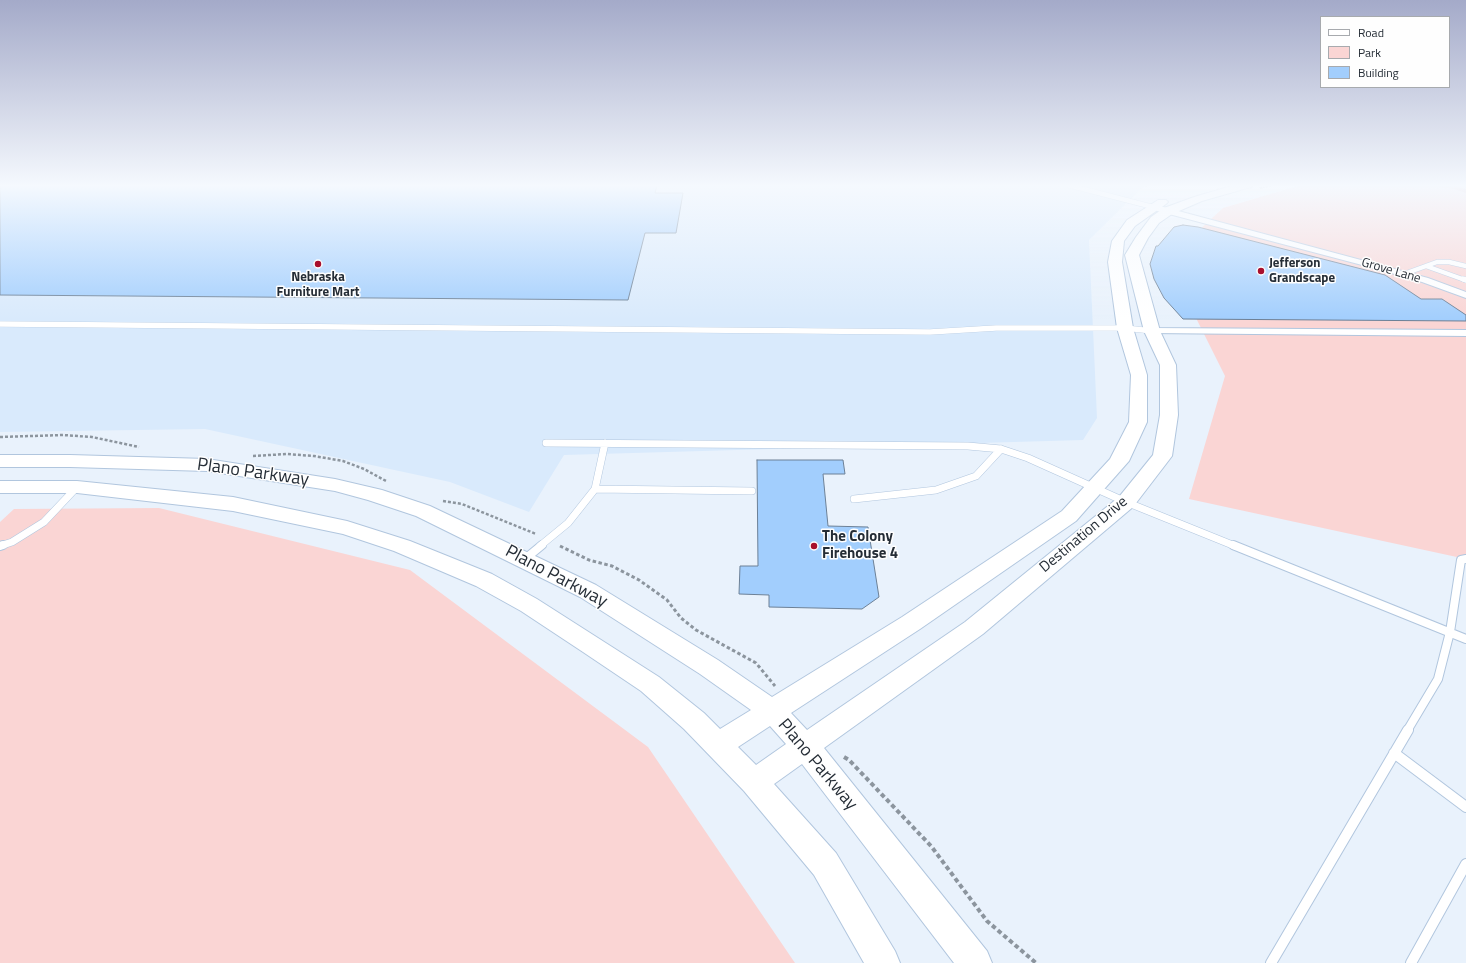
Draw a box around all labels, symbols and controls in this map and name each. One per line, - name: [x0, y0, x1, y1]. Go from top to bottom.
- legend: [1320, 16, 1450, 88]
- text: Road: [1358, 23, 1384, 42]
- text: Park: [1358, 43, 1381, 62]
- text: Building: [1358, 63, 1399, 82]
- street label: Grove Lane: [1360, 255, 1422, 287]
- place label: Jefferson Grandscape: [1269, 256, 1335, 287]
- marker: Nebraska Furniture Mart: [313, 259, 323, 269]
- marker: Jefferson Grandscape: [1256, 266, 1266, 276]
- place label: Nebraska Furniture Mart: [277, 270, 359, 301]
- street label: Plano Parkway: [196, 454, 310, 492]
- street label: Destination Drive: [1036, 493, 1132, 577]
- place label: The Colony Firehouse 4: [822, 528, 898, 563]
- street label: Plano Parkway: [501, 541, 611, 613]
- marker: The Colony Firehouse 4: [809, 541, 819, 551]
- street label: Plano Parkway: [773, 715, 861, 815]

